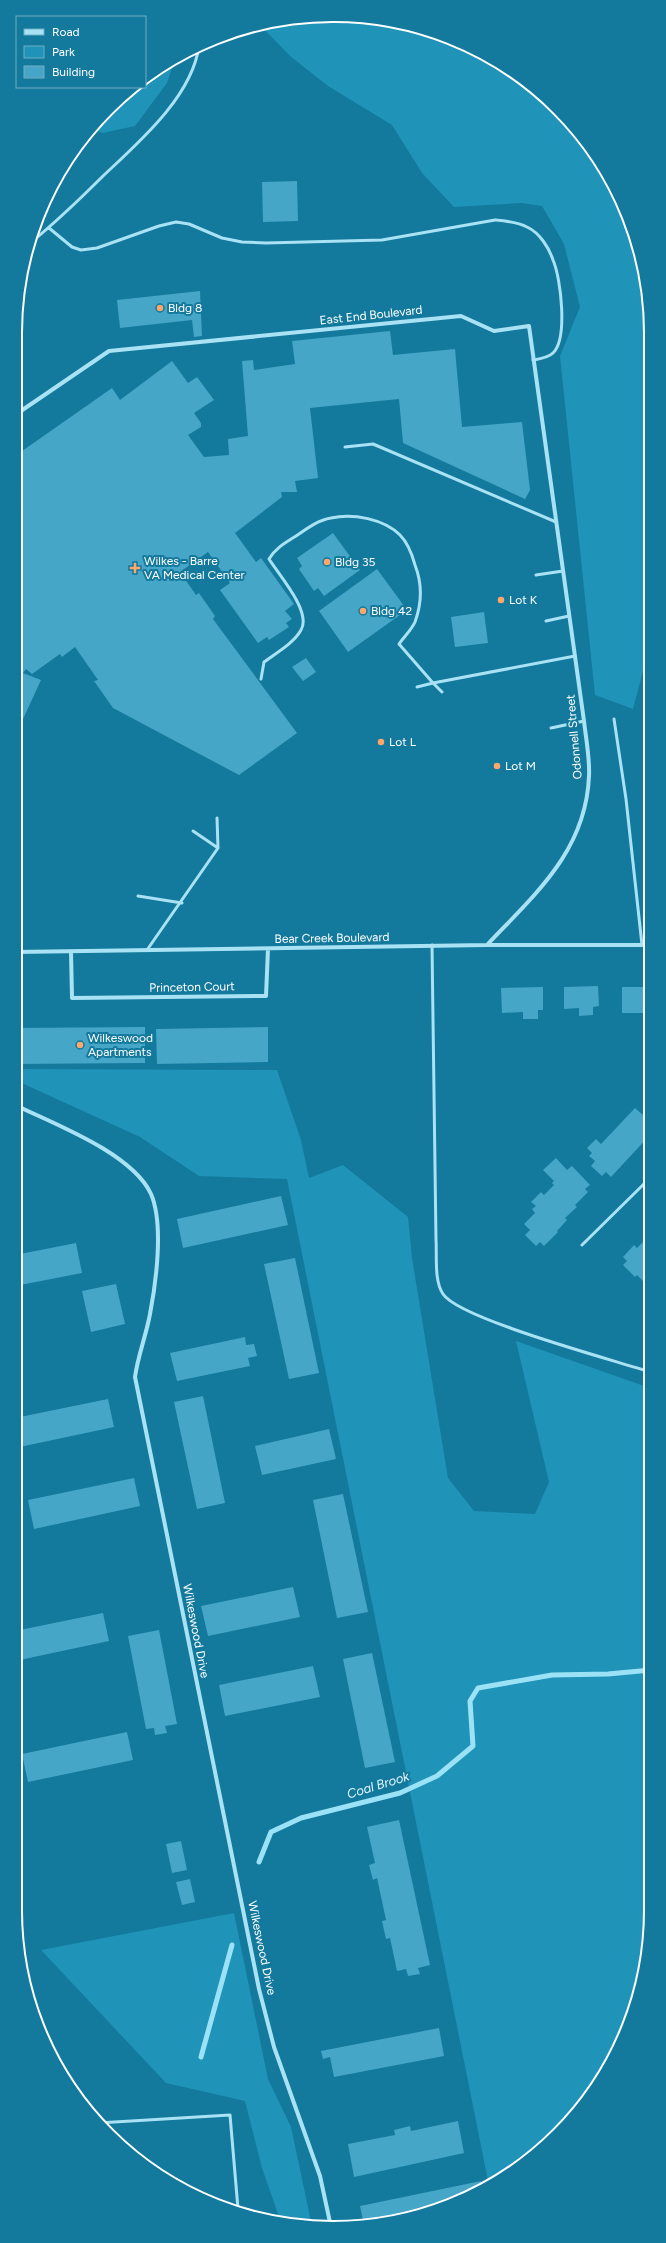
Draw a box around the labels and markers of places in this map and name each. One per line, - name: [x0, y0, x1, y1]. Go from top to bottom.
- place label: Bldg 8: [168, 301, 202, 315]
- marker: Bldg 8: [155, 303, 165, 313]
- place label: Wilkes - Barre VA Medical Center: [144, 554, 245, 582]
- place label: Bldg 35: [335, 555, 376, 569]
- marker: Bldg 35: [322, 557, 332, 567]
- marker: Wilkes - Barre VA Medical Center: [129, 562, 141, 574]
- place label: Lot K: [509, 593, 538, 607]
- marker: Lot K: [496, 595, 506, 605]
- place label: Bldg 42: [371, 604, 412, 618]
- marker: Bldg 42: [358, 606, 368, 616]
- place label: Lot L: [389, 735, 417, 749]
- marker: Lot L: [376, 737, 386, 747]
- place label: Lot M: [505, 759, 536, 773]
- marker: Lot M: [492, 761, 502, 771]
- place label: Wilkeswood Apartments: [88, 1031, 153, 1059]
- marker: Wilkeswood Apartments: [75, 1040, 85, 1050]

